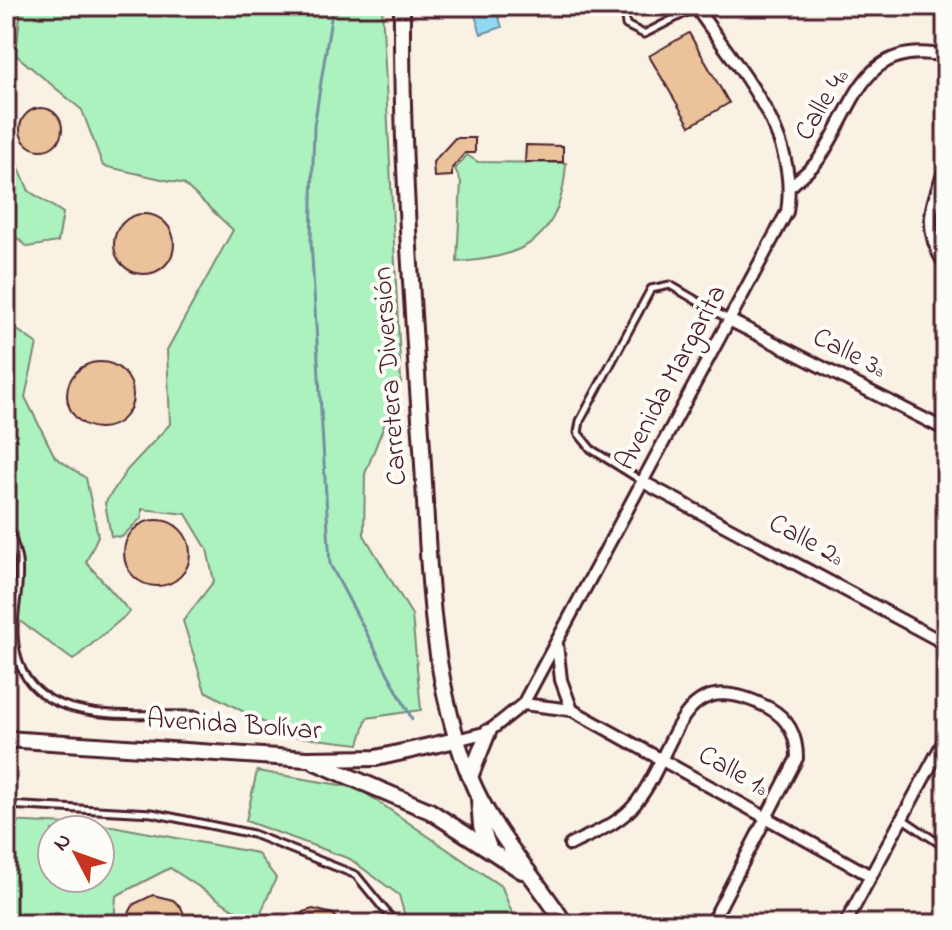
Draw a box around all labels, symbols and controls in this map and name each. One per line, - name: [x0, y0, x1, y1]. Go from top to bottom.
- street label: Calle 4ª: [785, 61, 861, 149]
- street label: Carretera Diversión: [363, 265, 419, 487]
- street label: Avenida Margarita: [606, 278, 738, 478]
- street label: Calle 3ª: [805, 318, 893, 390]
- street label: Calle 2ª: [761, 504, 851, 578]
- street label: Avenida Bolívar: [145, 699, 323, 753]
- street label: Calle 1ª: [690, 736, 776, 808]
- north arrow: [36, 814, 116, 894]
- text: N: [46, 827, 80, 859]

